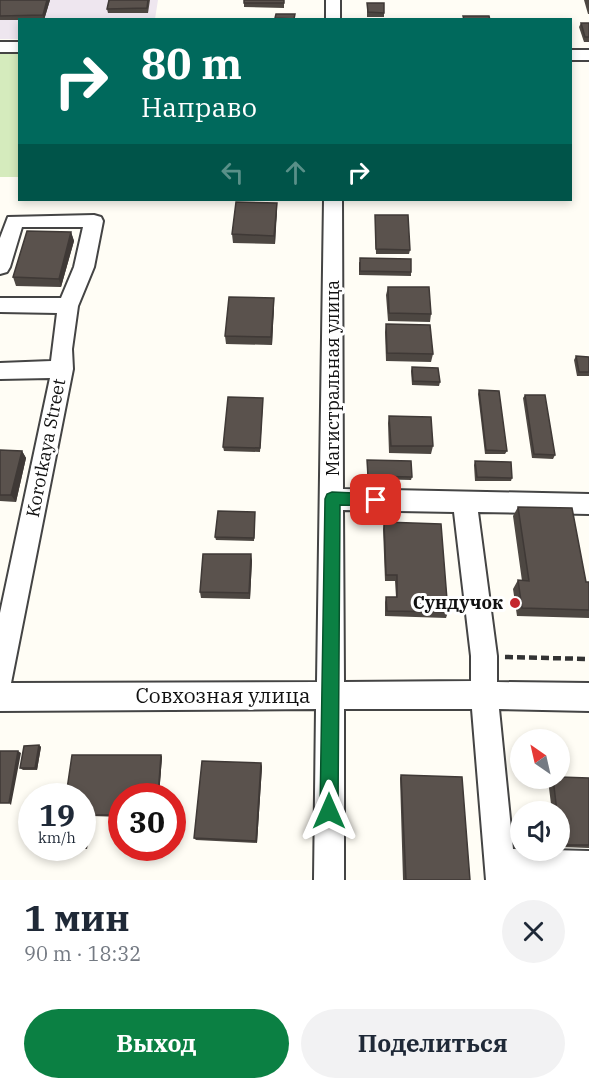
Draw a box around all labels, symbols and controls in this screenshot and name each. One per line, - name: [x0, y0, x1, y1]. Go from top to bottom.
- text: 80 m: [141, 36, 242, 91]
- icon: right: [42, 42, 120, 120]
- text: Направо: [141, 89, 257, 124]
- icon: left: [216, 156, 249, 189]
- icon: ahead: [279, 156, 312, 189]
- icon: right: [342, 156, 375, 189]
- street label: Магистральная улица: [321, 280, 344, 476]
- street label: Korotkaya Street: [21, 376, 70, 519]
- pin: [350, 474, 401, 525]
- icon: arrive: [359, 483, 392, 516]
- place label: Сундучок: [413, 591, 503, 614]
- marker: Сундучок: [508, 596, 522, 610]
- street label: Совхозная улица: [135, 681, 311, 709]
- north arrow: [510, 729, 570, 789]
- map controls: [510, 729, 570, 861]
- position arrow: [297, 779, 361, 843]
- speed limit sign: 30: [108, 783, 186, 861]
- text: 19: [39, 795, 75, 834]
- button: sound: [510, 801, 570, 861]
- text: km/h: [38, 828, 76, 847]
- text: 1 мин: [24, 894, 130, 941]
- button: close: [502, 900, 565, 963]
- text: 90 m · 18:32: [24, 940, 141, 967]
- button: Выход: [24, 1009, 289, 1078]
- button: Поделиться: [301, 1009, 565, 1078]

